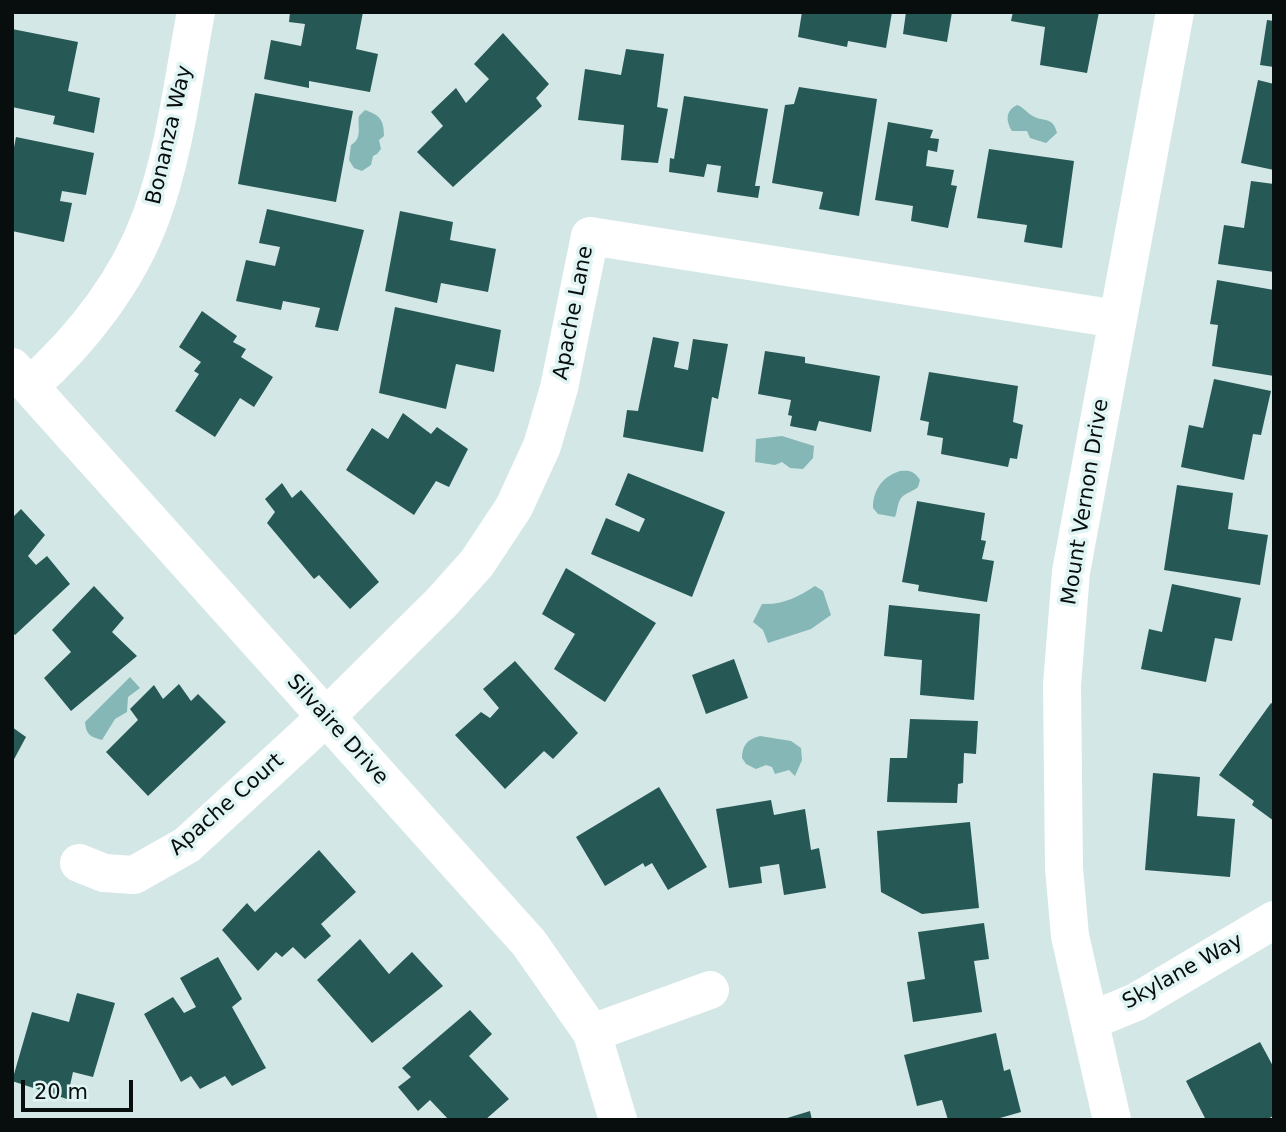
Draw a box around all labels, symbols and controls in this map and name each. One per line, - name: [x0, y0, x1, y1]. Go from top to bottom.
- street label: Bonanza Way: [142, 63, 198, 207]
- street label: Apache Lane: [549, 244, 599, 382]
- street label: Mount Vernon Drive: [1057, 397, 1115, 607]
- street label: Silvaire Drive: [281, 670, 393, 790]
- street label: Apache Court: [165, 749, 289, 861]
- street label: Skylane Way: [1119, 929, 1247, 1015]
- scale bar: [24, 1066, 136, 1110]
- text: 20 m: [34, 1080, 88, 1104]

